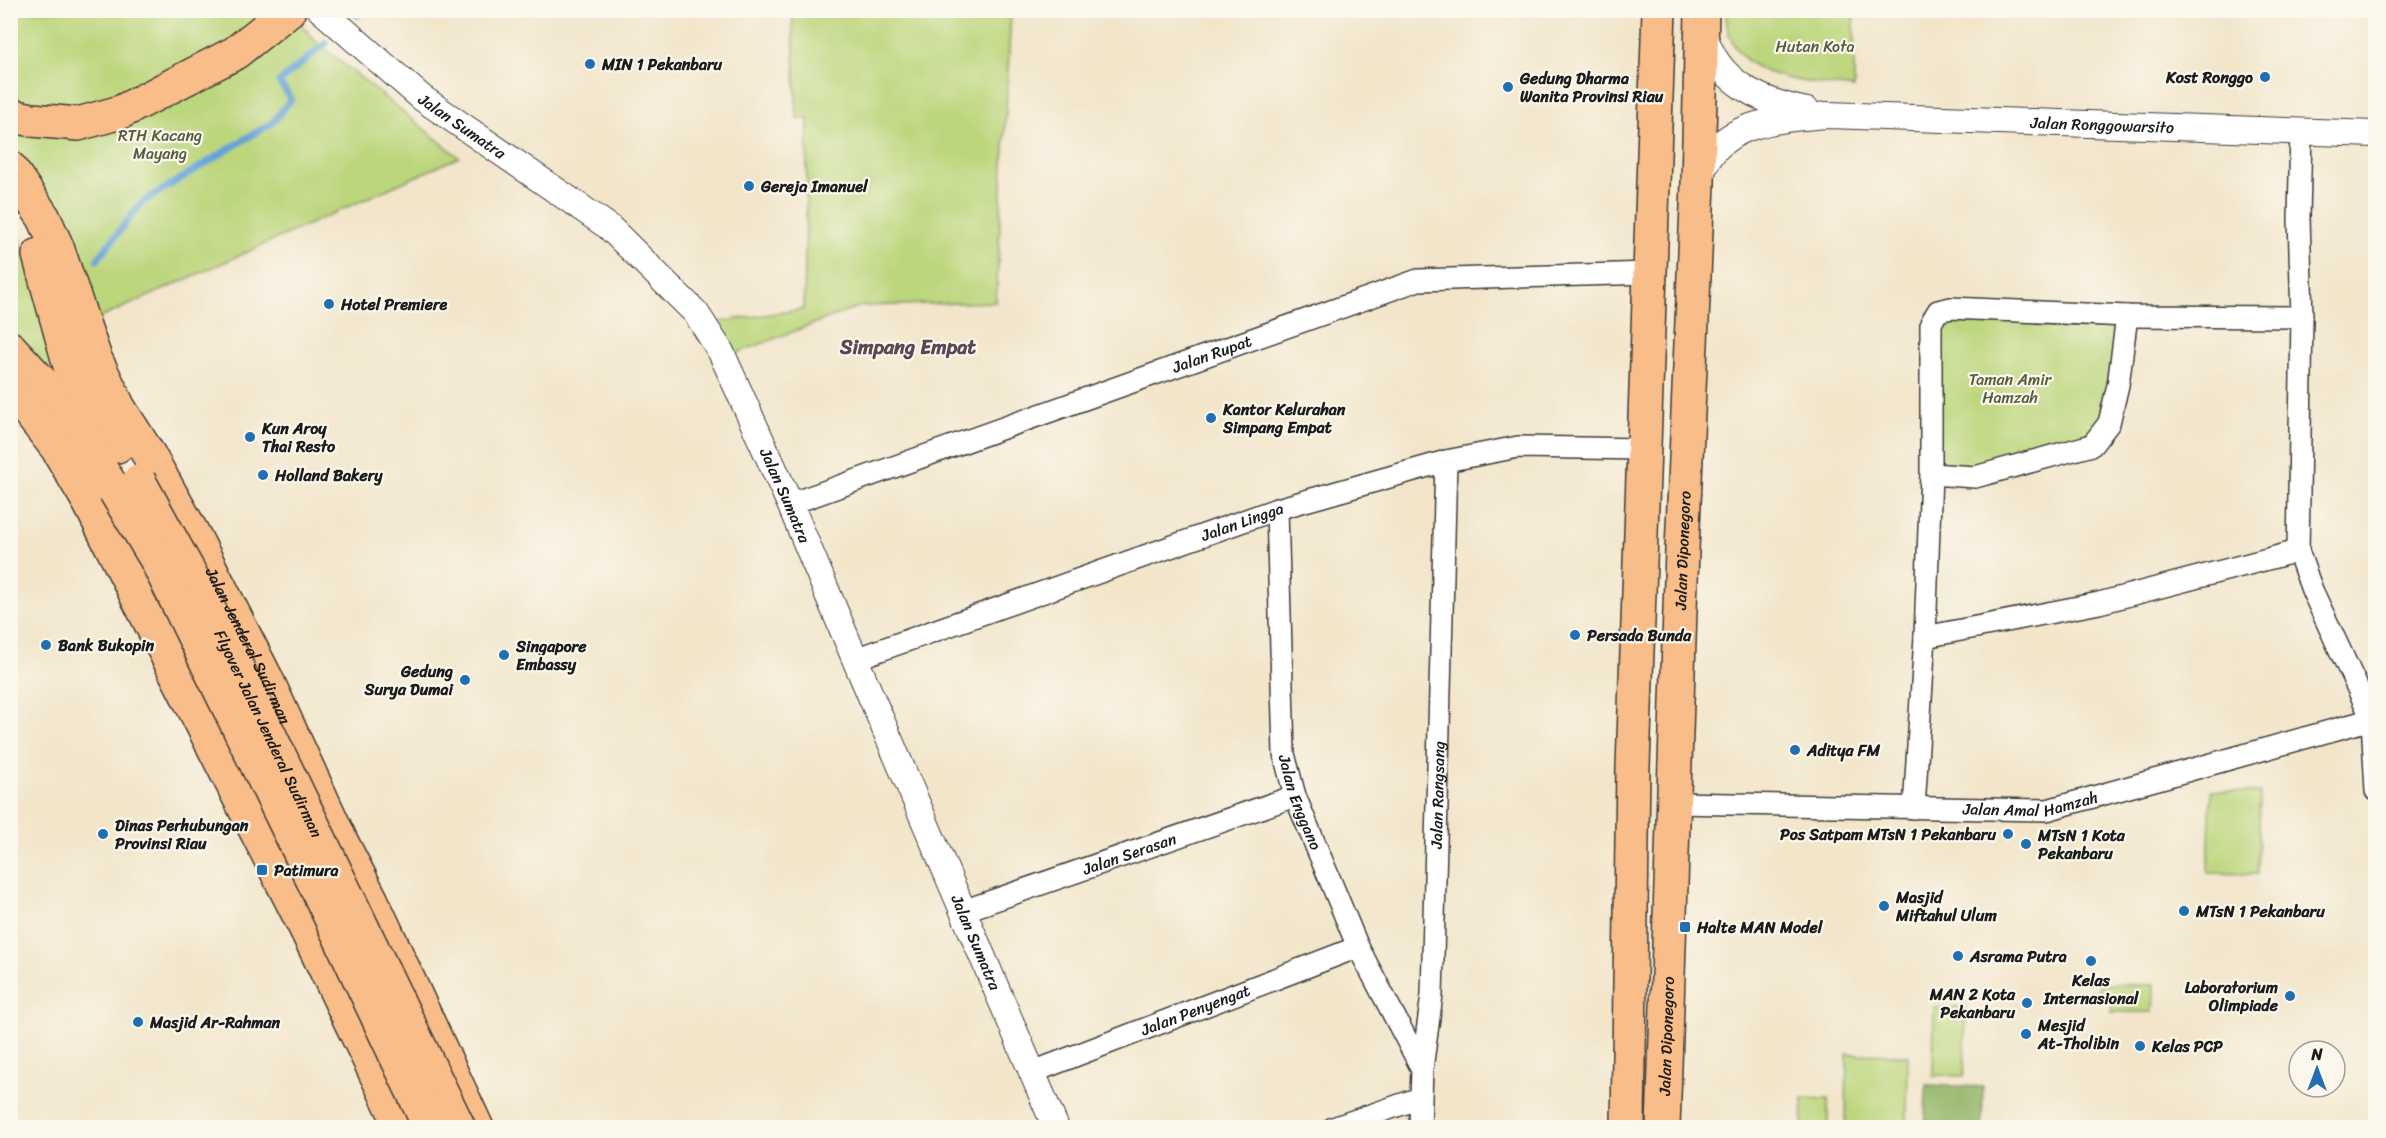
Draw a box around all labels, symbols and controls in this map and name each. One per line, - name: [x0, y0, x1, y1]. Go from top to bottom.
- park label: Hutan Kota: [1776, 32, 1854, 61]
- place label: MIN 1 Pekanbaru: [601, 50, 723, 79]
- marker: MIN 1 Pekanbaru: [583, 57, 597, 71]
- place label: Kost Ronggo: [2165, 63, 2253, 92]
- place label: Gedung Dharma Wanita Provinsi Riau: [1519, 64, 1664, 111]
- marker: Kost Ronggo: [2258, 70, 2272, 84]
- marker: Gedung Dharma Wanita Provinsi Riau: [1501, 80, 1515, 94]
- street label: Jalan Sumatra: [412, 85, 513, 167]
- street label: Jalan Ronggowarsito: [2029, 107, 2175, 141]
- park label: RTH Kacang Mayang: [118, 121, 202, 168]
- place label: Gereja Imanuel: [760, 172, 869, 201]
- marker: Gereja Imanuel: [742, 179, 756, 193]
- place label: Hotel Premiere: [340, 290, 448, 319]
- marker: Hotel Premiere: [322, 297, 336, 311]
- street label: Jalan Rupat: [1167, 326, 1256, 381]
- district label: Simpang Empat: [839, 330, 976, 365]
- park label: Taman Amir Hamzah: [1969, 365, 2053, 412]
- place label: Kantor Kelurahan Simpang Empat: [1222, 395, 1346, 442]
- marker: Kantor Kelurahan Simpang Empat: [1204, 411, 1218, 425]
- place label: Kun Aroy Thai Resto: [261, 414, 336, 461]
- marker: Kun Aroy Thai Resto: [243, 430, 257, 444]
- street label: Jalan Sumatra: [751, 442, 820, 548]
- place label: Holland Bakery: [274, 461, 383, 490]
- marker: Holland Bakery: [256, 468, 270, 482]
- street label: Jalan Diponegoro: [1666, 490, 1699, 611]
- street label: Jalan Lingga: [1196, 493, 1287, 550]
- street label: Jalan Jenderal Sudirman: [197, 561, 300, 729]
- place label: Persada Bunda: [1587, 621, 1692, 650]
- street label: Flyover Jalan Jenderal Sudirman: [206, 624, 332, 843]
- marker: Persada Bunda: [1568, 628, 1582, 642]
- place label: Bank Bukopin: [58, 631, 155, 660]
- place label: Singapore Embassy: [515, 632, 587, 679]
- marker: Bank Bukopin: [39, 638, 53, 652]
- marker: Singapore Embassy: [497, 648, 511, 662]
- place label: Gedung Surya Dumai: [363, 657, 455, 704]
- marker: Gedung Surya Dumai: [458, 673, 472, 687]
- place label: Aditya FM: [1806, 736, 1880, 765]
- street label: Jalan Rangsang: [1421, 741, 1453, 850]
- marker: Aditya FM: [1788, 743, 1802, 757]
- street label: Jalan Enggano: [1270, 750, 1330, 854]
- street label: Jalan Amal Hamzah: [1962, 782, 2101, 825]
- place label: Dinas Perhubungan Provinsi Riau: [115, 811, 249, 858]
- place label: Pos Satpam MTsN 1 Pekanbaru: [1780, 820, 1996, 849]
- place label: MTsN 1 Kota Pekanbaru: [2037, 821, 2126, 868]
- street label: Jalan Serasan: [1078, 824, 1180, 883]
- marker: Dinas Perhubungan Provinsi Riau: [96, 827, 110, 841]
- marker: Pos Satpam MTsN 1 Pekanbaru: [2001, 827, 2015, 841]
- marker: MTsN 1 Kota Pekanbaru: [2019, 837, 2033, 851]
- place label: Patimura: [274, 856, 339, 885]
- marker: Patimura: [255, 863, 269, 877]
- place label: Masjid Miftahul Ulum: [1895, 883, 1997, 930]
- street label: Jalan Sumatra: [943, 889, 1010, 996]
- place label: MTsN 1 Pekanbaru: [2195, 897, 2325, 926]
- marker: Masjid Miftahul Ulum: [1877, 899, 1891, 913]
- marker: MTsN 1 Pekanbaru: [2177, 904, 2191, 918]
- place label: Halte MAN Model: [1696, 913, 1824, 942]
- marker: Halte MAN Model: [1678, 920, 1692, 934]
- place label: Asrama Putra: [1969, 942, 2067, 971]
- marker: Asrama Putra: [1951, 949, 1965, 963]
- marker: Kelas Internasional: [2084, 954, 2098, 968]
- place label: Kelas Internasional: [2043, 966, 2140, 1013]
- place label: Laboratorium Olimpiade: [2185, 973, 2279, 1020]
- street label: Jalan Penyengat: [1136, 975, 1254, 1044]
- street label: Jalan Diponegoro: [1650, 976, 1682, 1097]
- place label: MAN 2 Kota Pekanbaru: [1929, 980, 2016, 1027]
- marker: Laboratorium Olimpiade: [2283, 989, 2297, 1003]
- marker: MAN 2 Kota Pekanbaru: [2020, 996, 2034, 1010]
- place label: Masjid Ar-Rahman: [149, 1008, 281, 1037]
- place label: Mesjid At-Tholibin: [2037, 1011, 2119, 1058]
- marker: Masjid Ar-Rahman: [131, 1015, 145, 1029]
- marker: Mesjid At-Tholibin: [2019, 1027, 2033, 1041]
- place label: Kelas PCP: [2151, 1032, 2223, 1061]
- marker: Kelas PCP: [2133, 1039, 2147, 1053]
- north arrow: [2287, 1039, 2347, 1099]
- text: N: [2310, 1040, 2323, 1069]

